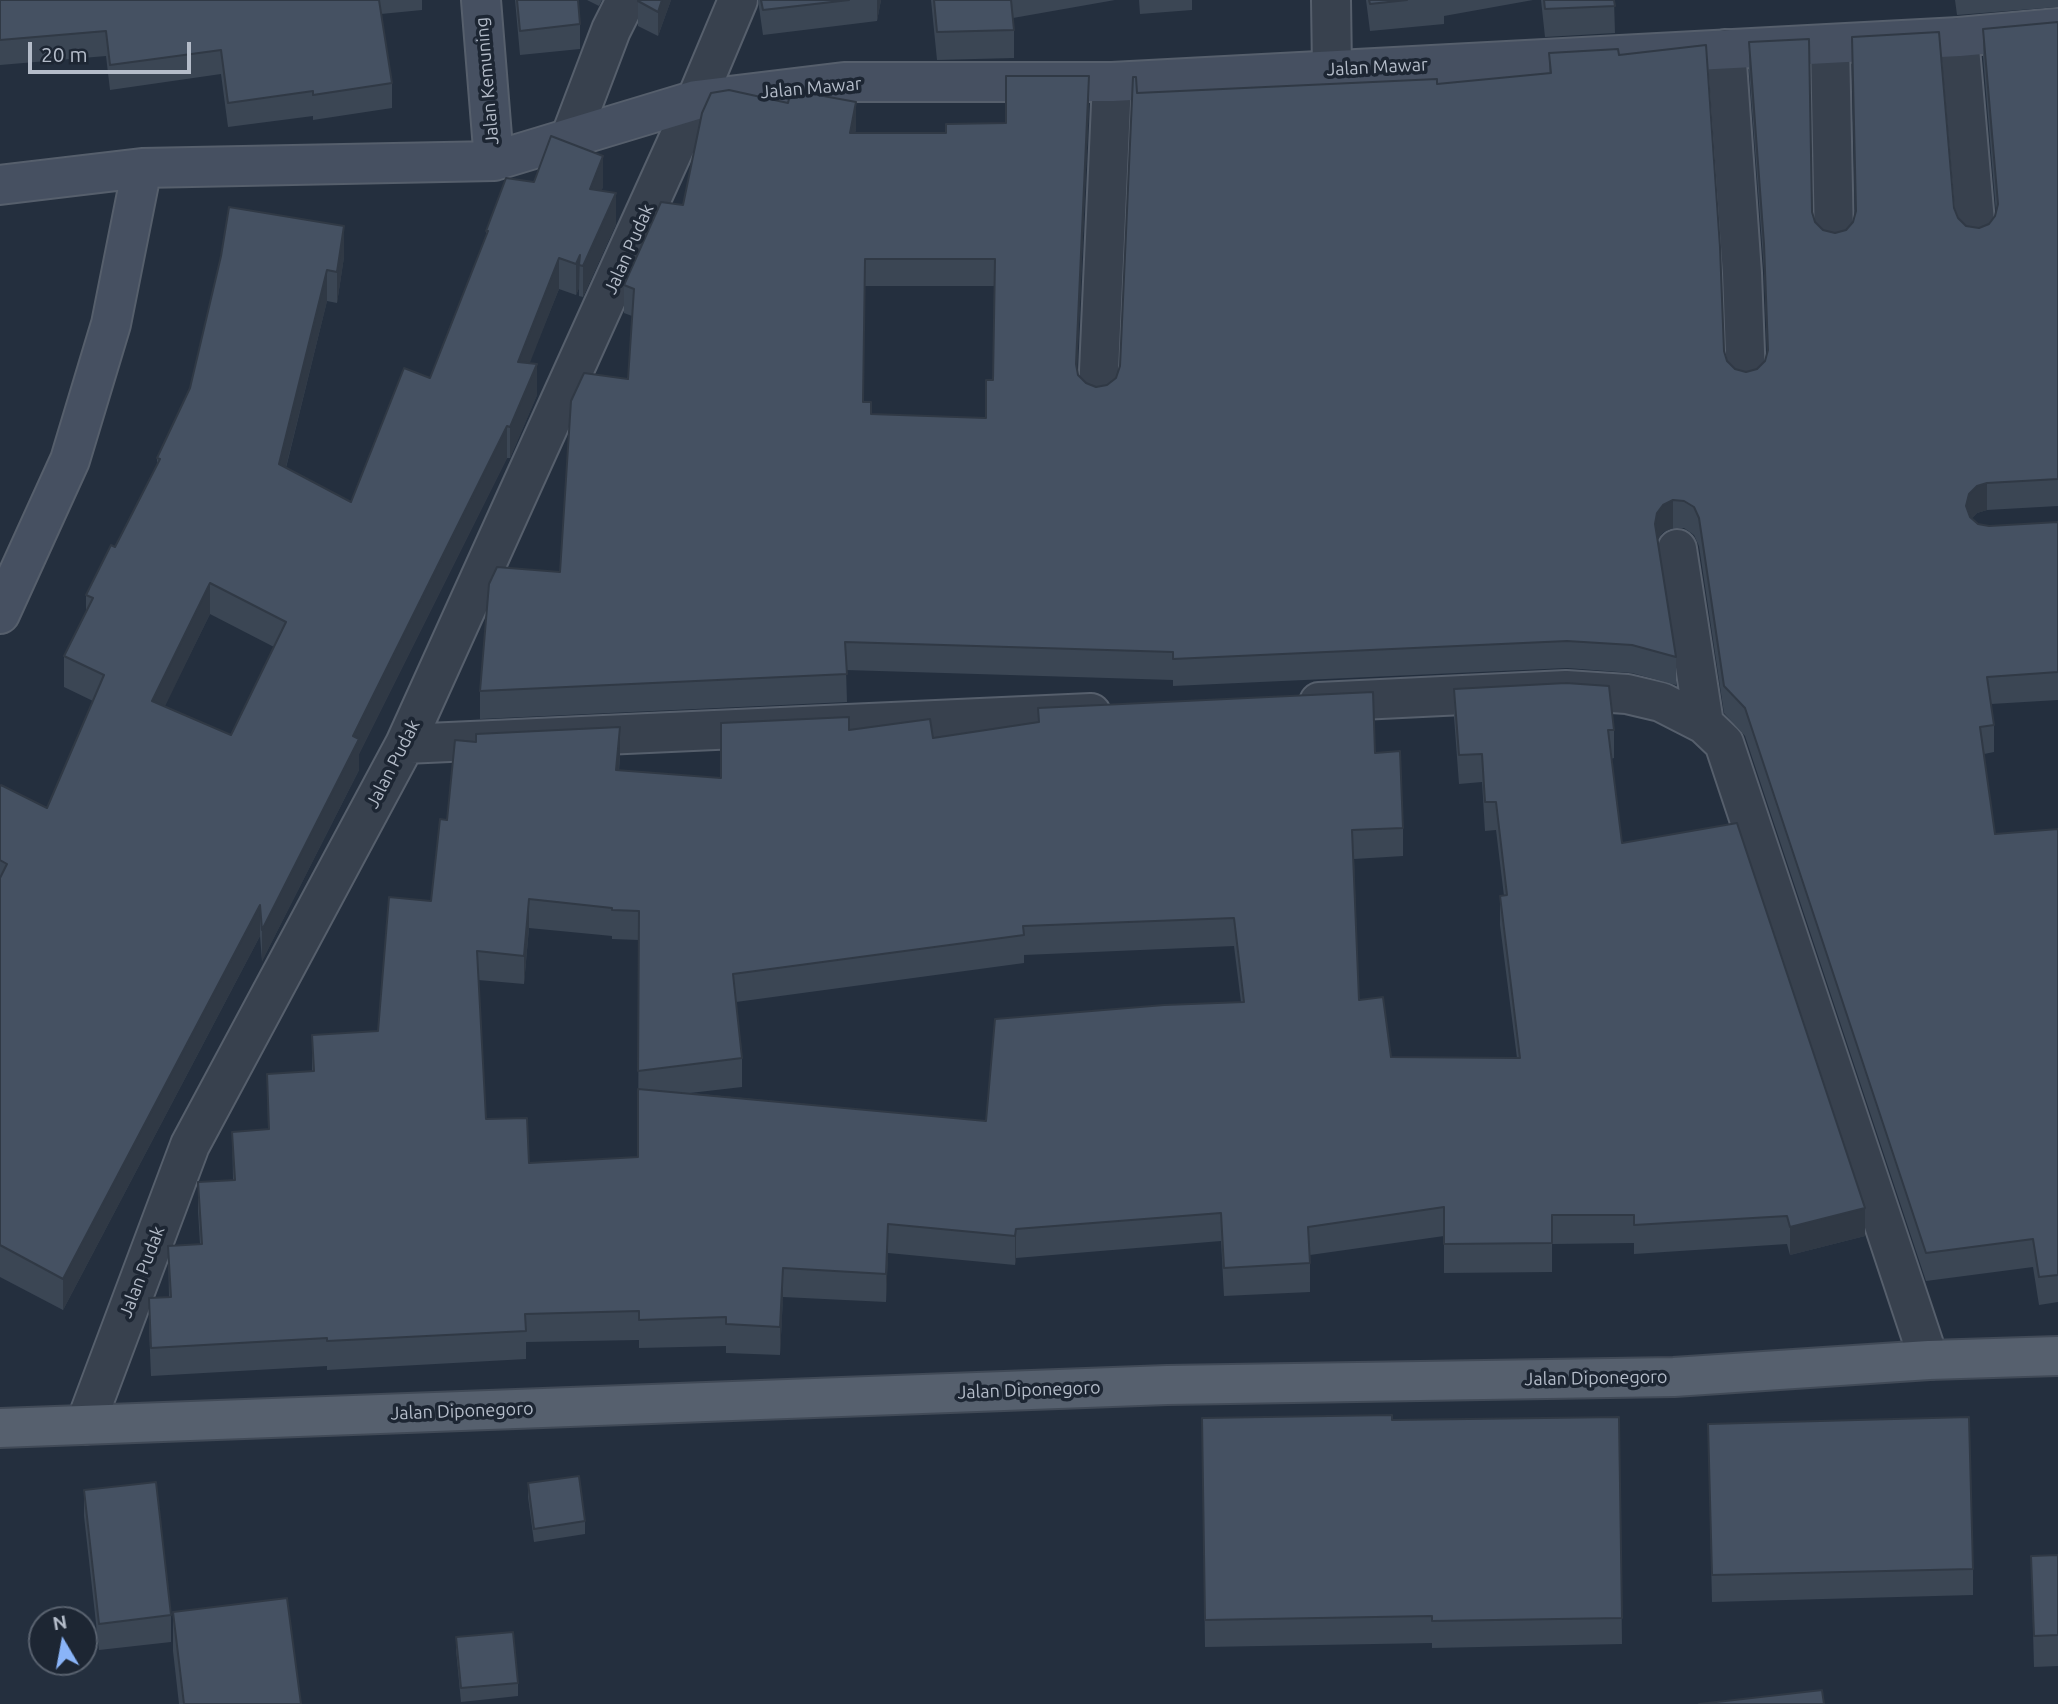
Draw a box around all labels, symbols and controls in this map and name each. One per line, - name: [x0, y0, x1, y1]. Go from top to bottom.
- street label: Jalan Kemuning: [471, 16, 503, 146]
- scale bar: [32, 28, 194, 72]
- text: 20 m: [41, 42, 88, 66]
- street label: Jalan Mawar: [1326, 54, 1428, 80]
- street label: Jalan Mawar: [760, 73, 862, 103]
- street label: Jalan Pudak: [600, 201, 658, 297]
- street label: Jalan Pudak: [361, 716, 425, 812]
- street label: Jalan Pudak: [115, 1223, 169, 1321]
- street label: Jalan Diponegoro: [1524, 1366, 1668, 1390]
- street label: Jalan Diponegoro: [957, 1377, 1101, 1403]
- street label: Jalan Diponegoro: [390, 1398, 534, 1424]
- north arrow: [28, 1606, 98, 1676]
- text: N: [51, 1610, 69, 1634]

